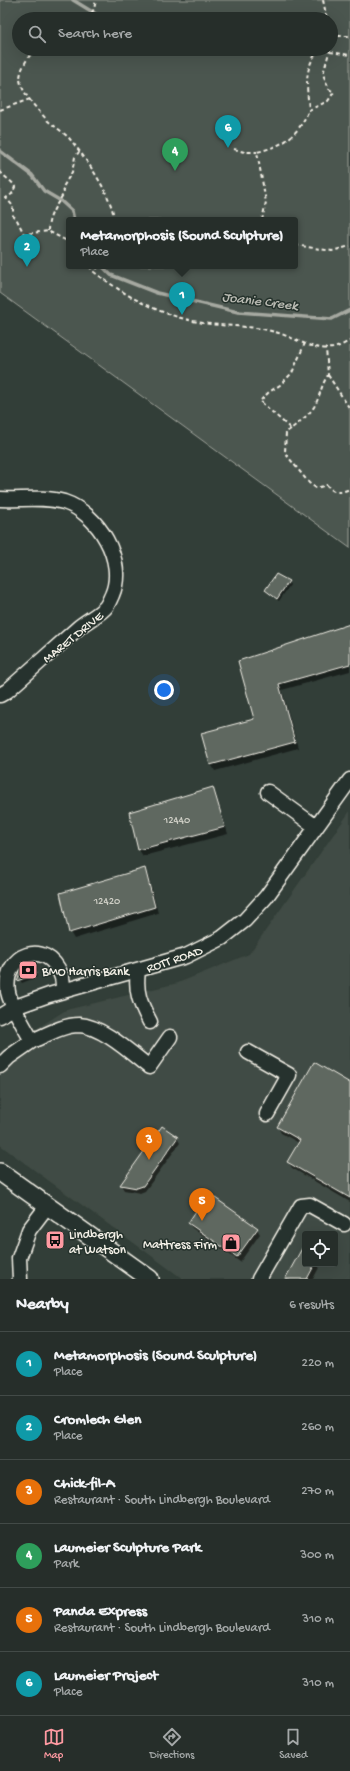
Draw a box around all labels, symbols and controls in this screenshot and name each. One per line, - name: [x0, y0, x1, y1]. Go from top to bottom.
- search box: [12, 12, 338, 56]
- icon: search: [26, 23, 48, 45]
- text: Search here: [58, 25, 132, 43]
- pin: 6: [215, 115, 241, 148]
- pin: 4: [162, 138, 188, 171]
- popup: [66, 217, 298, 269]
- text: Metamorphosis (Sound Sculpture): [80, 227, 284, 245]
- pin: 2: [14, 234, 40, 267]
- text: Place: [80, 245, 109, 260]
- pin: 1: [169, 282, 195, 315]
- water label: Joanie Creek: [221, 289, 300, 316]
- street label: MARET DRIVE: [40, 608, 108, 667]
- your location: [154, 680, 174, 700]
- house number: 12440: [163, 815, 190, 827]
- house number: 12420: [93, 896, 120, 908]
- street label: ROTT ROAD: [145, 944, 205, 977]
- bank icon: BMO Harris Bank: [17, 959, 39, 981]
- place label: BMO Harris Bank: [41, 965, 130, 980]
- pin: 3: [136, 1127, 162, 1160]
- pin: 5: [189, 1188, 215, 1221]
- place label: Lindbergh at Watson: [69, 1228, 127, 1258]
- bus stop icon: Lindbergh at Watson: [44, 1229, 66, 1251]
- map controls: [302, 1231, 338, 1267]
- button: locate: [302, 1231, 338, 1267]
- shop icon: Mattress Firm: [220, 1232, 242, 1254]
- place label: Mattress Firm: [143, 1238, 217, 1253]
- text: Nearby: [16, 1295, 69, 1315]
- text: 6 results: [289, 1298, 334, 1313]
- text: Metamorphosis (Sound Sculpture): [54, 1347, 257, 1365]
- text: 1: [26, 1356, 32, 1371]
- text: 220 m: [302, 1356, 334, 1371]
- text: Place: [54, 1365, 82, 1380]
- text: Cromlech Glen: [54, 1411, 141, 1429]
- text: 2: [26, 1420, 32, 1435]
- text: 260 m: [301, 1420, 334, 1435]
- text: Place: [54, 1429, 82, 1444]
- text: Chick-fil-A: [54, 1475, 115, 1493]
- text: 3: [26, 1484, 32, 1499]
- text: 270 m: [301, 1484, 334, 1499]
- text: Restaurant · South Lindbergh Boulevard: [54, 1493, 270, 1508]
- text: Laumeier Sculpture Park: [54, 1539, 201, 1557]
- text: 4: [26, 1548, 32, 1563]
- text: 300 m: [300, 1548, 334, 1563]
- text: Park: [54, 1557, 79, 1572]
- text: Panda Express: [54, 1603, 147, 1621]
- text: 5: [26, 1612, 32, 1627]
- text: 310 m: [302, 1612, 334, 1627]
- text: Restaurant · South Lindbergh Boulevard: [54, 1621, 270, 1636]
- text: Laumeier Project: [54, 1667, 158, 1685]
- text: 6: [26, 1676, 32, 1691]
- text: 310 m: [302, 1676, 334, 1691]
- text: Place: [54, 1685, 82, 1700]
- tab: Map: [43, 1726, 65, 1762]
- tab: Directions: [150, 1726, 194, 1762]
- tab: Saved: [279, 1726, 307, 1762]

